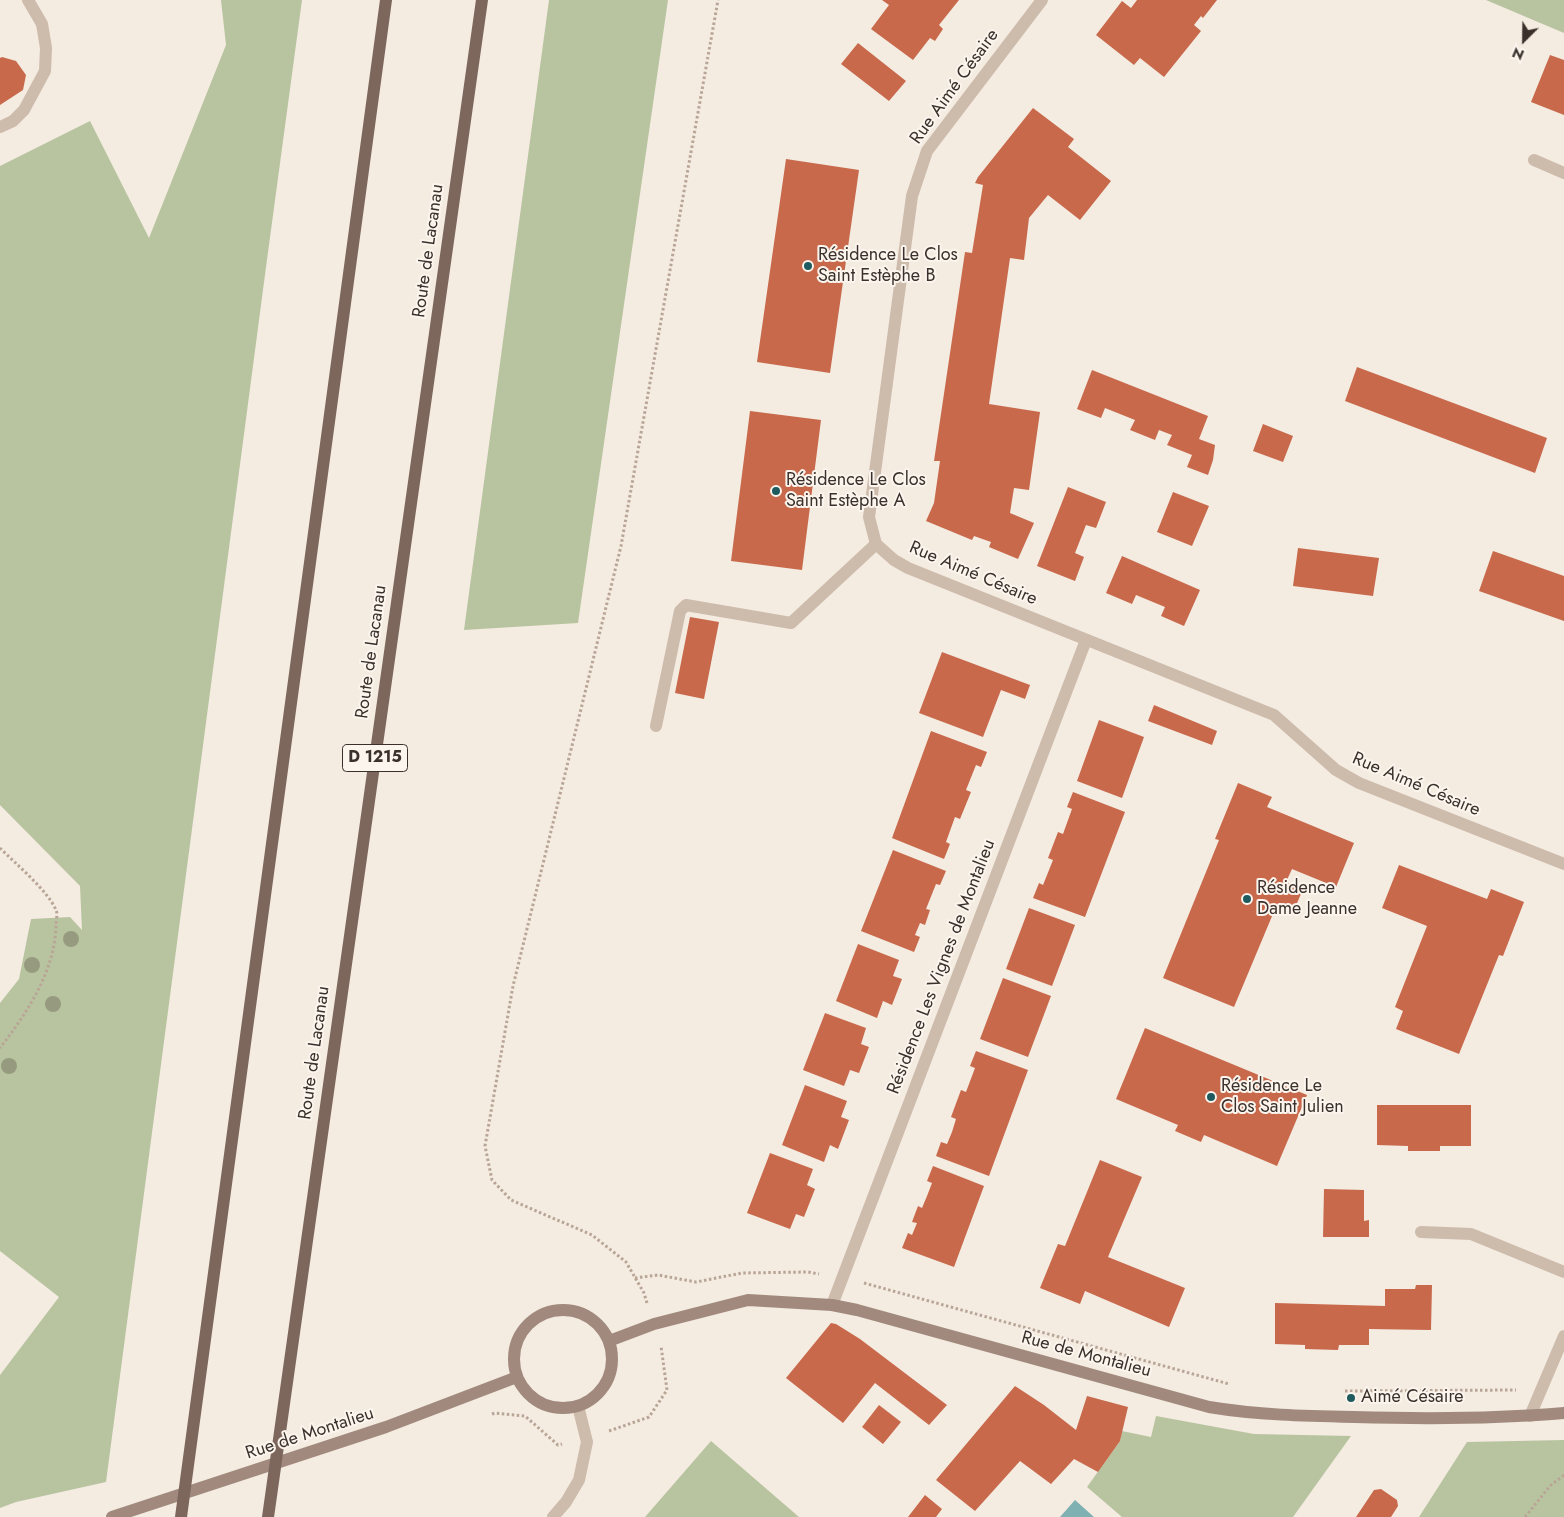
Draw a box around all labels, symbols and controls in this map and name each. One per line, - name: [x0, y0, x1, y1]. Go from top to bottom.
- north arrow: [1499, 15, 1549, 65]
- street label: Rue Aimé Césaire: [906, 25, 1004, 149]
- text: N: [1509, 42, 1527, 65]
- street label: Route de Lacanau: [409, 183, 449, 319]
- place label: Résidence Le Clos Saint Estèphe B: [818, 245, 958, 288]
- marker: Résidence Le Clos Saint Estèphe B: [802, 260, 814, 272]
- place label: Résidence Le Clos Saint Estèphe A: [786, 470, 926, 512]
- marker: Résidence Le Clos Saint Estèphe A: [770, 485, 782, 497]
- street label: Rue Aimé Césaire: [906, 537, 1040, 611]
- street label: Route de Lacanau: [352, 584, 392, 720]
- road number: D 1215: [342, 744, 408, 771]
- street label: Rue Aimé Césaire: [1349, 748, 1483, 822]
- street label: Résidence Les Vignes de Montalieu: [883, 837, 1001, 1097]
- place label: Résidence Dame Jeanne: [1257, 878, 1357, 921]
- marker: Résidence Dame Jeanne: [1241, 893, 1253, 905]
- street label: Route de Lacanau: [295, 985, 335, 1121]
- place label: Résidence Le Clos Saint Julien: [1221, 1076, 1344, 1118]
- marker: Résidence Le Clos Saint Julien: [1205, 1091, 1217, 1103]
- street label: Rue de Montalieu: [1019, 1327, 1153, 1383]
- place label: Aimé Césaire: [1361, 1387, 1464, 1409]
- marker: Aimé Césaire: [1345, 1392, 1357, 1404]
- street label: Rue de Montalieu: [243, 1403, 377, 1465]

